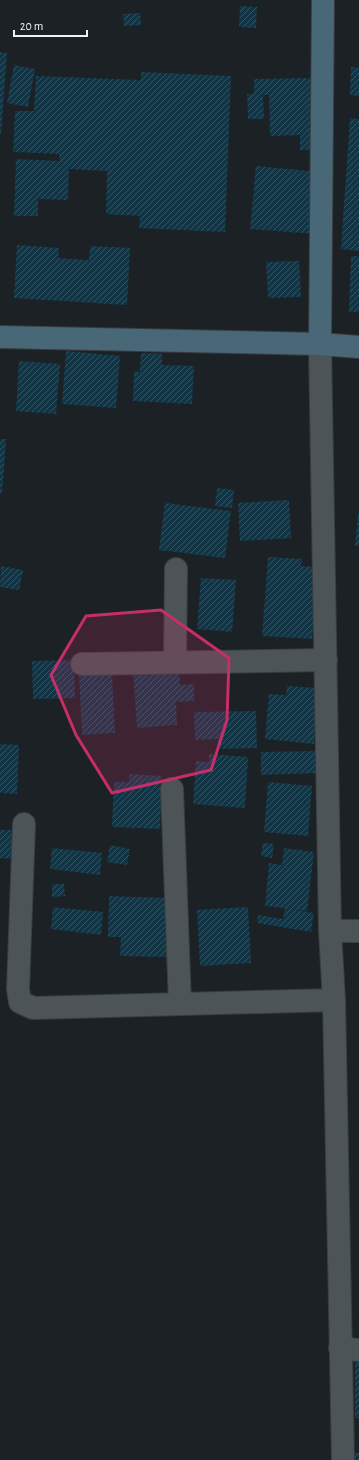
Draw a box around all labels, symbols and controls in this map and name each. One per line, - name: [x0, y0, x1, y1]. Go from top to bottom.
- scale bar: [14, 12, 87, 38]
- text: 20 m: [20, 20, 43, 32]

